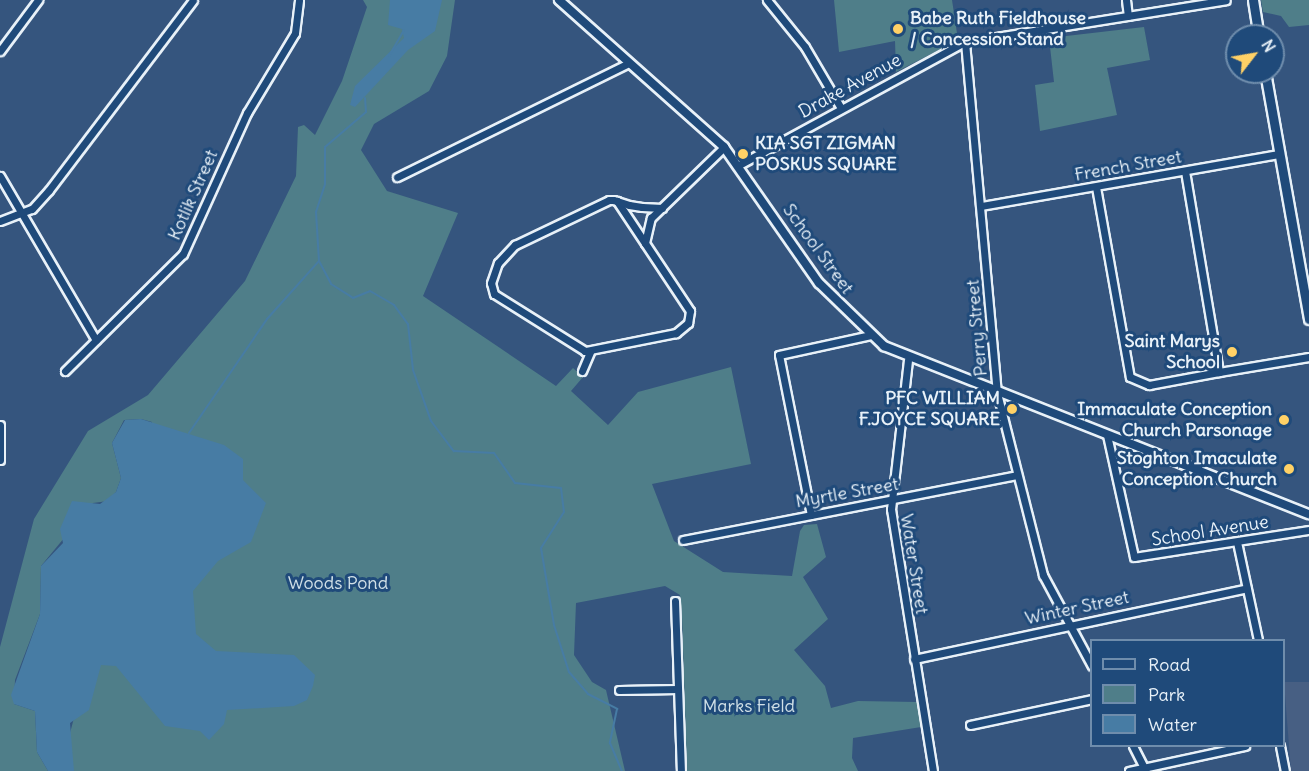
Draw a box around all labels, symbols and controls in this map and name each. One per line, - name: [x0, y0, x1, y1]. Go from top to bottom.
- place label: Babe Ruth Fieldhouse / Concession Stand: [910, 8, 1086, 50]
- marker: Babe Ruth Fieldhouse / Concession Stand: [891, 22, 905, 36]
- north arrow: [1225, 24, 1285, 84]
- text: N: [1257, 36, 1280, 56]
- street label: Drake Avenue: [795, 49, 905, 123]
- place label: KIA SGT ZIGMAN POSKUS SQUARE: [755, 133, 897, 176]
- street label: French Street: [1073, 146, 1183, 186]
- street label: Kotlik Street: [163, 147, 223, 243]
- marker: KIA SGT ZIGMAN POSKUS SQUARE: [736, 147, 750, 161]
- street label: School Street: [778, 200, 858, 298]
- street label: Perry Street: [962, 279, 992, 377]
- place label: Saint Marys School: [1125, 331, 1220, 374]
- marker: Saint Marys School: [1225, 345, 1239, 359]
- place label: PFC WILLIAM F.JOYCE SQUARE: [859, 388, 1000, 430]
- place label: Immaculate Conception Church Parsonage: [1077, 399, 1272, 442]
- marker: PFC WILLIAM F.JOYCE SQUARE: [1005, 402, 1019, 416]
- marker: Immaculate Conception Church Parsonage: [1277, 413, 1291, 427]
- place label: Stoghton Imaculate Conception Church: [1117, 448, 1277, 490]
- marker: Stoghton Imaculate Conception Church: [1282, 462, 1296, 476]
- street label: Myrtle Street: [794, 473, 900, 513]
- street label: School Avenue: [1150, 511, 1270, 551]
- street label: Water Street: [895, 512, 933, 616]
- park label: Woods Pond: [288, 572, 388, 594]
- street label: Winter Street: [1023, 586, 1131, 630]
- legend: [1090, 639, 1285, 747]
- text: Road: [1148, 653, 1190, 676]
- text: Park: [1148, 683, 1185, 706]
- park label: Marks Field: [703, 695, 795, 717]
- text: Water: [1148, 713, 1197, 736]

